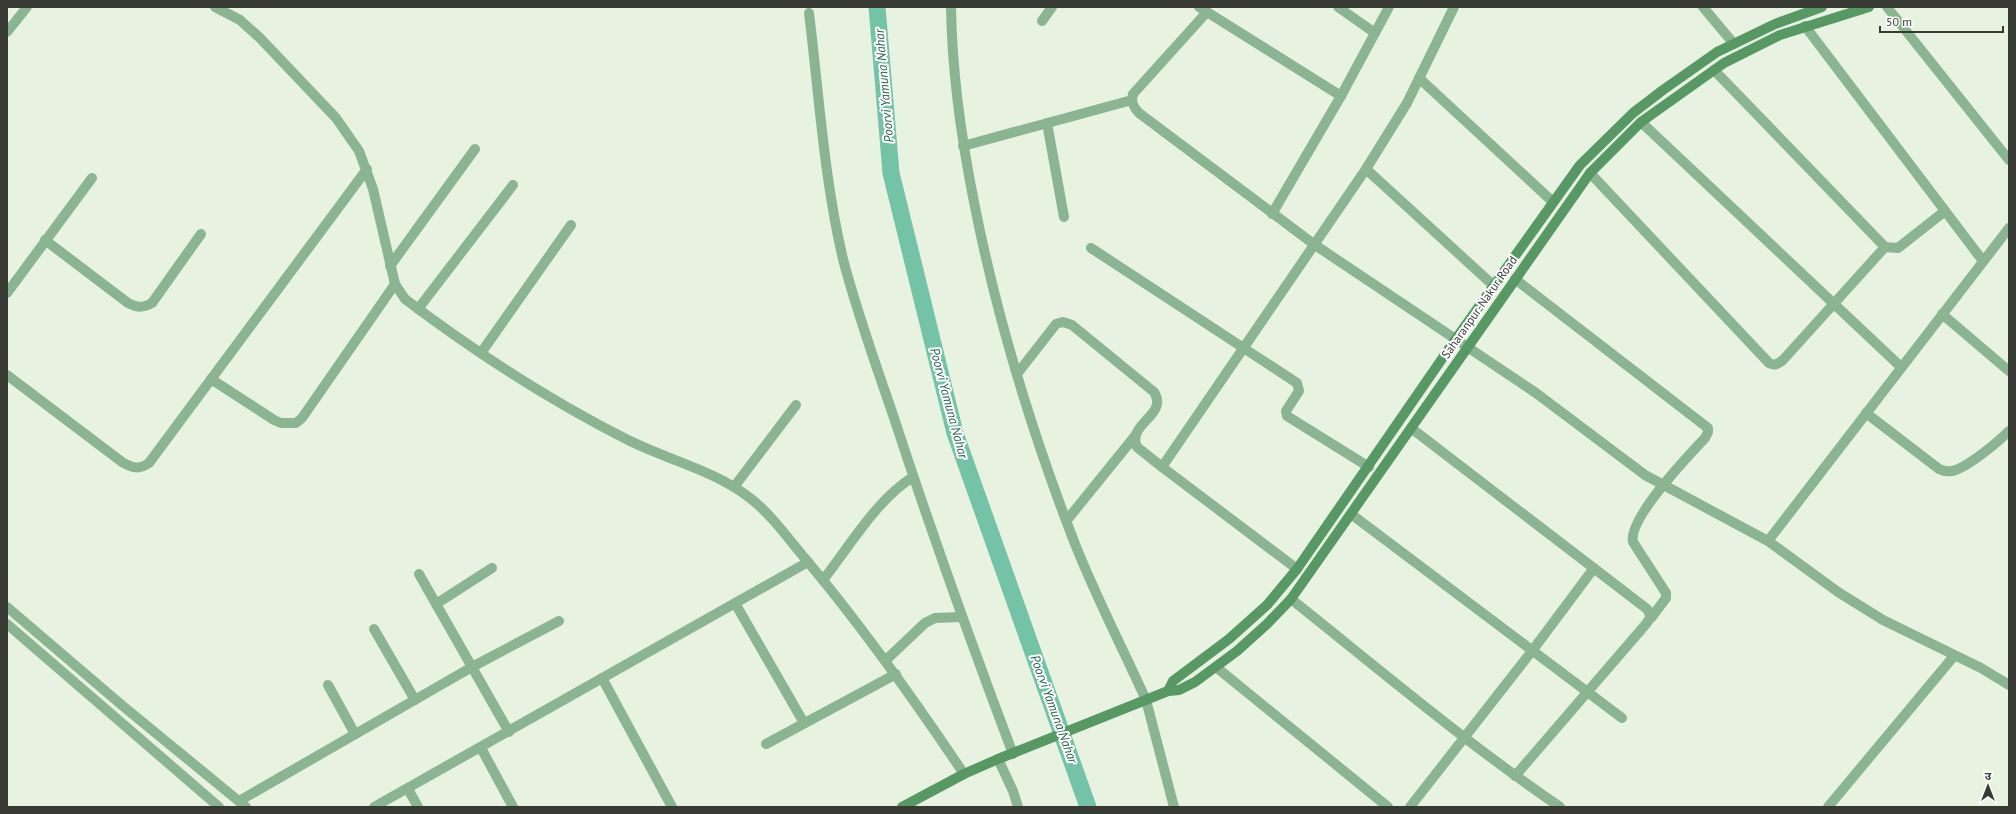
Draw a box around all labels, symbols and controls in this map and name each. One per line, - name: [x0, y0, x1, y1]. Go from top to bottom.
- scale bar: [1880, 8, 2003, 34]
- text: 50 m: [1886, 14, 1912, 29]
- water label: Poorvi Yamuna Nahar: [871, 28, 897, 143]
- street label: Saharanpur-Nakur Road: [1438, 253, 1520, 361]
- water label: Poorvi Yamuna Nahar: [926, 346, 972, 461]
- water label: Poorvi Yamuna Nahar: [1027, 653, 1082, 766]
- north arrow: [1968, 766, 2008, 806]
- text: उ: [1985, 769, 1992, 783]

